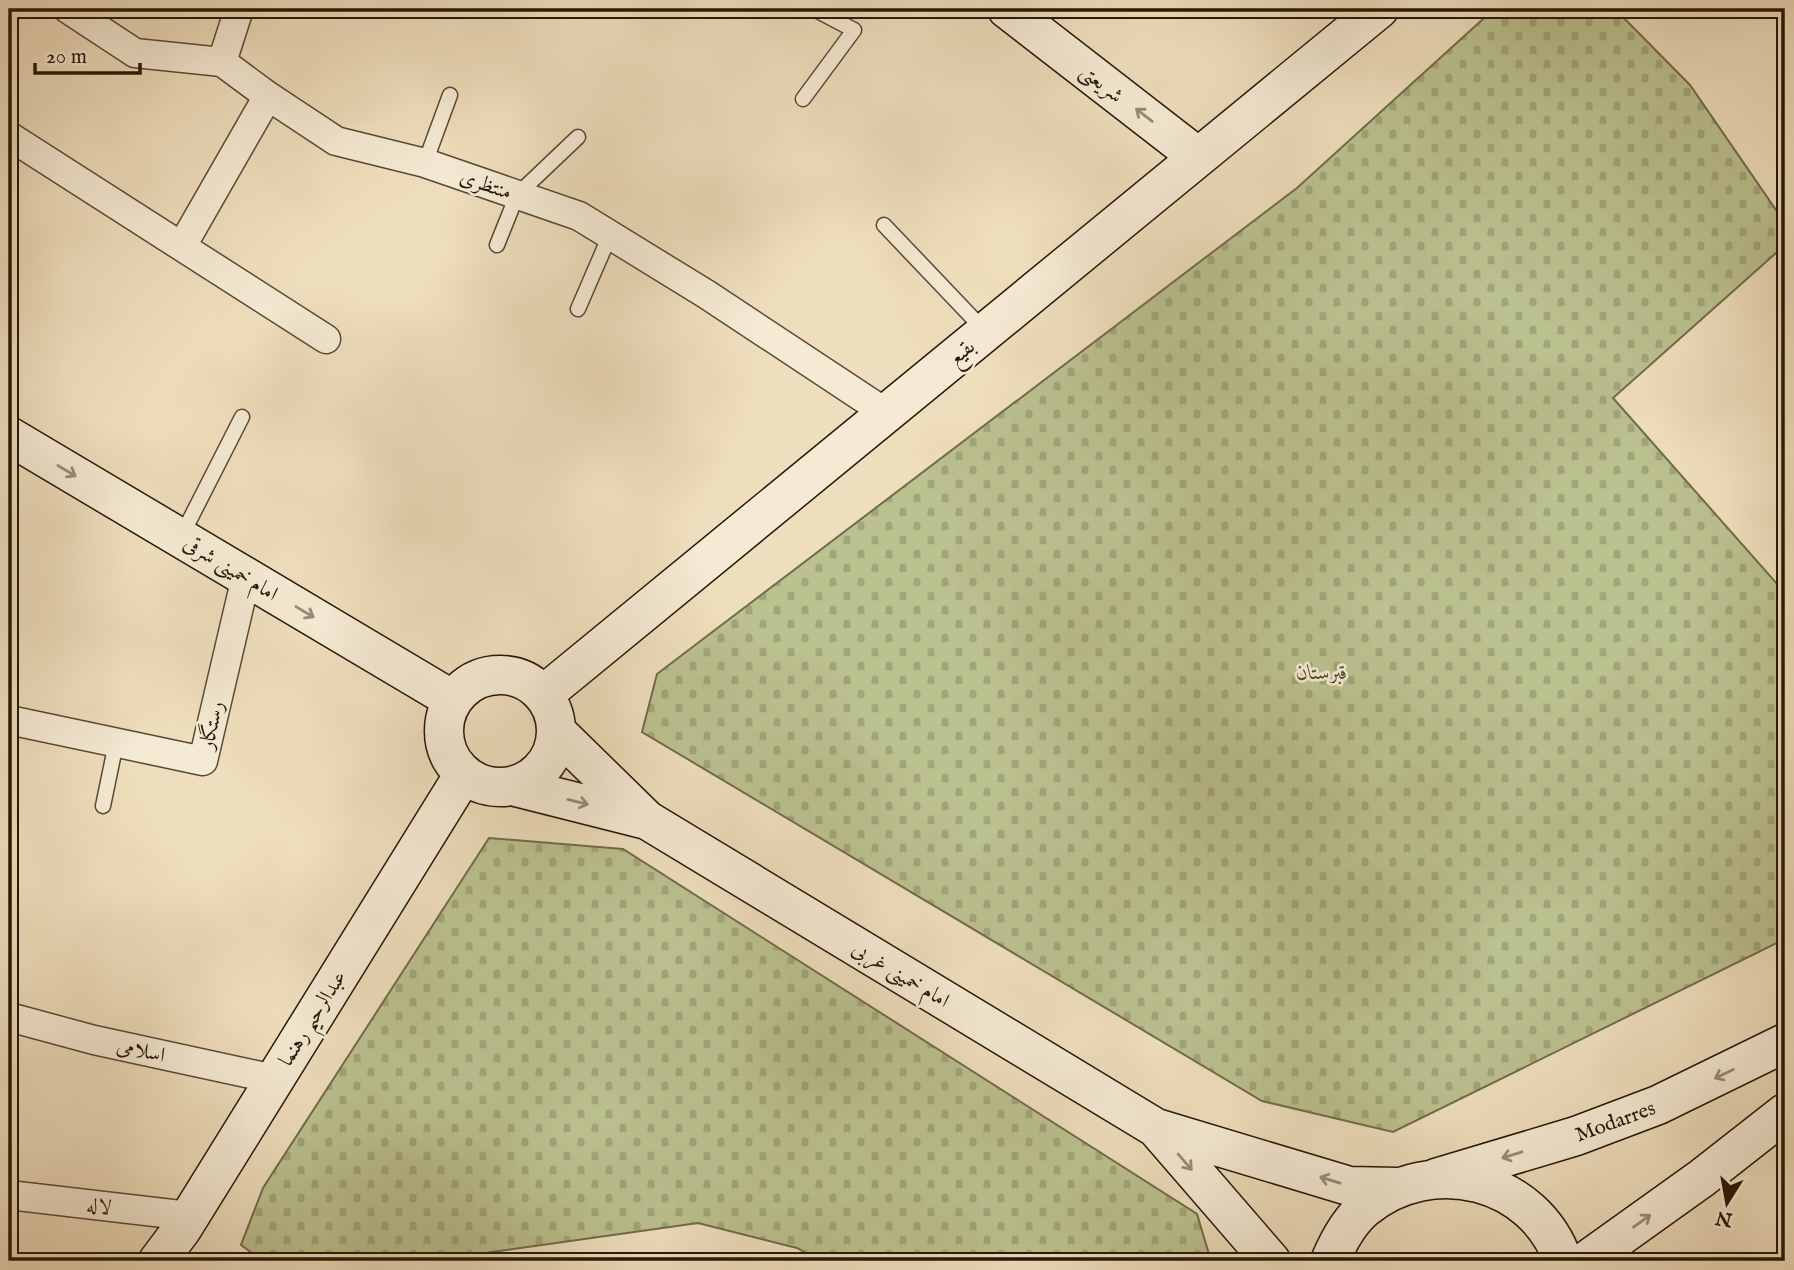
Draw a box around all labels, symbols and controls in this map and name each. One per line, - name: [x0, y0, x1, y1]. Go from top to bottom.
- scale bar: [35, 32, 140, 76]
- text: 20 m: [46, 44, 87, 71]
- street label: شریعتی: [1074, 59, 1128, 110]
- one-way arrow: [1135, 107, 1154, 122]
- street label: منتظری: [456, 164, 515, 207]
- street label: بقیع: [943, 334, 984, 375]
- one-way arrow: [57, 464, 77, 478]
- street label: امام خمینی شرقی: [176, 530, 283, 611]
- one-way arrow: [295, 606, 315, 620]
- park label: قبرستان: [1296, 660, 1348, 687]
- street label: رستگار: [192, 698, 231, 754]
- one-way arrow: [566, 796, 589, 809]
- street label: امام خمینی غربی: [845, 936, 954, 1018]
- street label: عبدالرحیم رهنما: [273, 966, 358, 1075]
- street label: اسلامی: [114, 1033, 168, 1070]
- one-way arrow: [1714, 1067, 1735, 1081]
- street label: Modarres: [1572, 1095, 1659, 1149]
- one-way arrow: [1501, 1150, 1523, 1163]
- one-way arrow: [1177, 1153, 1193, 1171]
- north arrow: [1692, 1168, 1762, 1238]
- one-way arrow: [1320, 1173, 1342, 1186]
- street label: لاله: [85, 1193, 113, 1222]
- text: N: [1713, 1204, 1735, 1231]
- one-way arrow: [1632, 1214, 1651, 1229]

